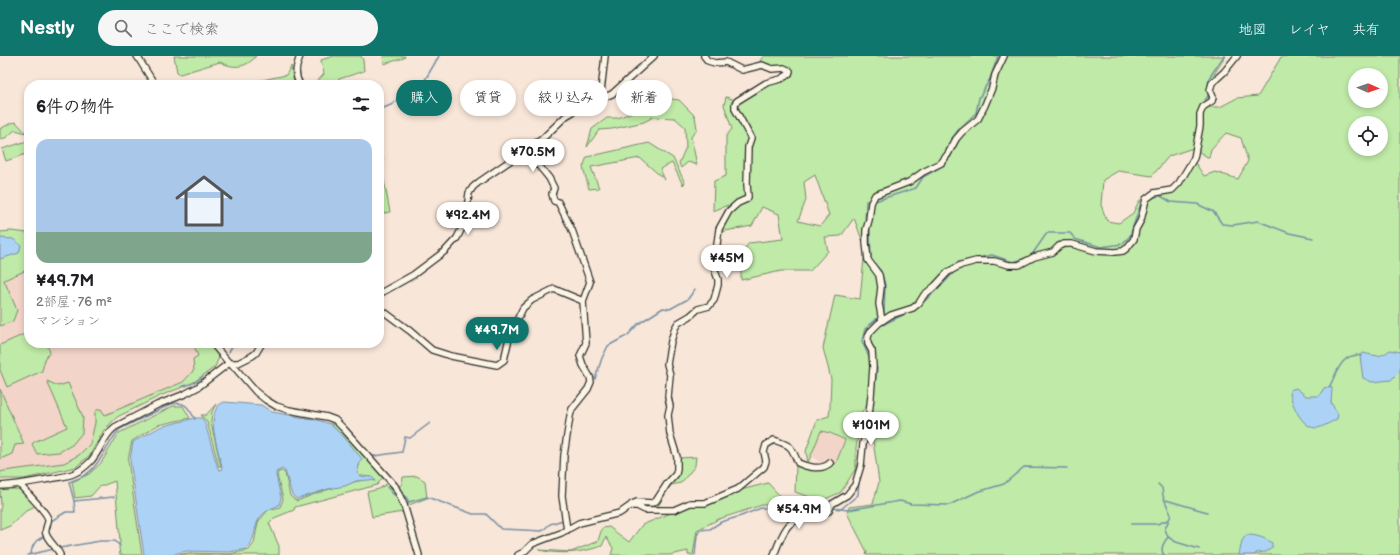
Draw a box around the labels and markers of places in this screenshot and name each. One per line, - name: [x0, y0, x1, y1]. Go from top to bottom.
- pin: ¥70.5M: [500, 139, 566, 173]
- pin: ¥92.4M: [435, 202, 501, 236]
- pin: ¥45M: [703, 245, 751, 279]
- pin: ¥49.7M: [464, 317, 530, 351]
- pin: ¥101M: [843, 412, 899, 446]
- pin: ¥54.9M: [766, 496, 832, 530]

